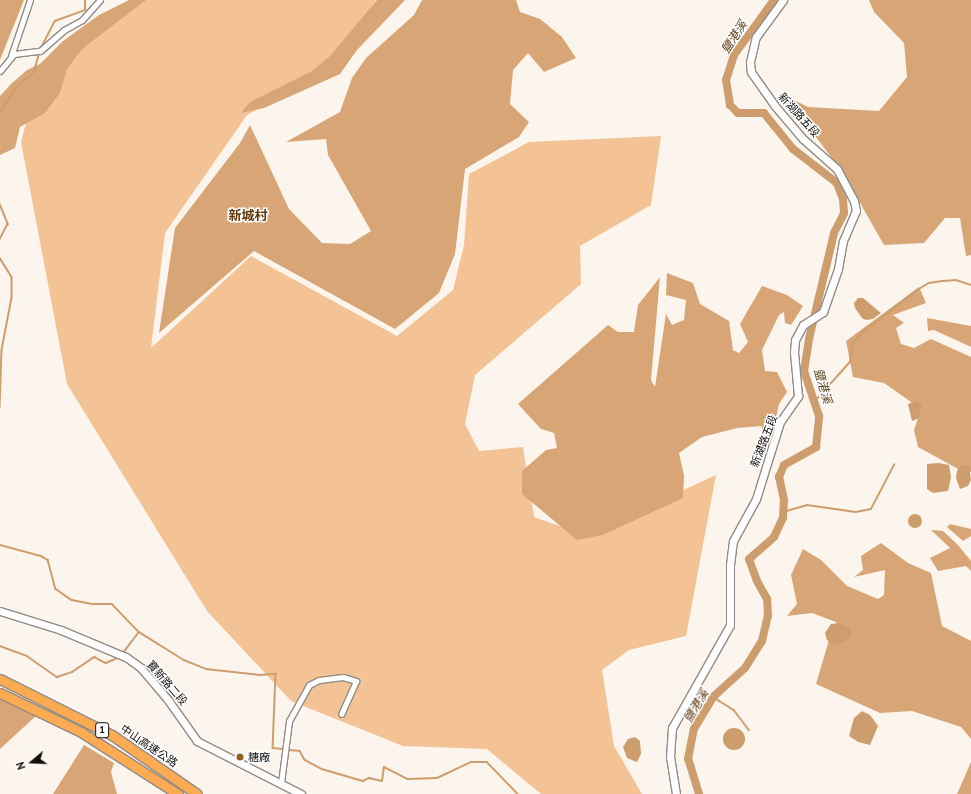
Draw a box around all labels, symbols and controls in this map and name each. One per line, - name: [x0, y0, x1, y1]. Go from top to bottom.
- water label: 鹽港溪: [718, 18, 750, 56]
- street label: 新湖路五段: [776, 90, 822, 140]
- district label: 新城村: [229, 208, 267, 224]
- water label: 鹽港溪: [811, 367, 835, 405]
- street label: 新湖路五段: [748, 413, 780, 469]
- street label: 寶新路二段: [144, 658, 190, 708]
- water label: 鹽港溪: [681, 687, 711, 725]
- road number: 1: [95, 722, 109, 738]
- street label: 中山高速公路: [118, 722, 180, 770]
- north arrow: [12, 742, 52, 782]
- place label: 糖廠: [248, 750, 270, 764]
- marker: 糖廠: [235, 752, 245, 762]
- text: N: [13, 760, 28, 772]

